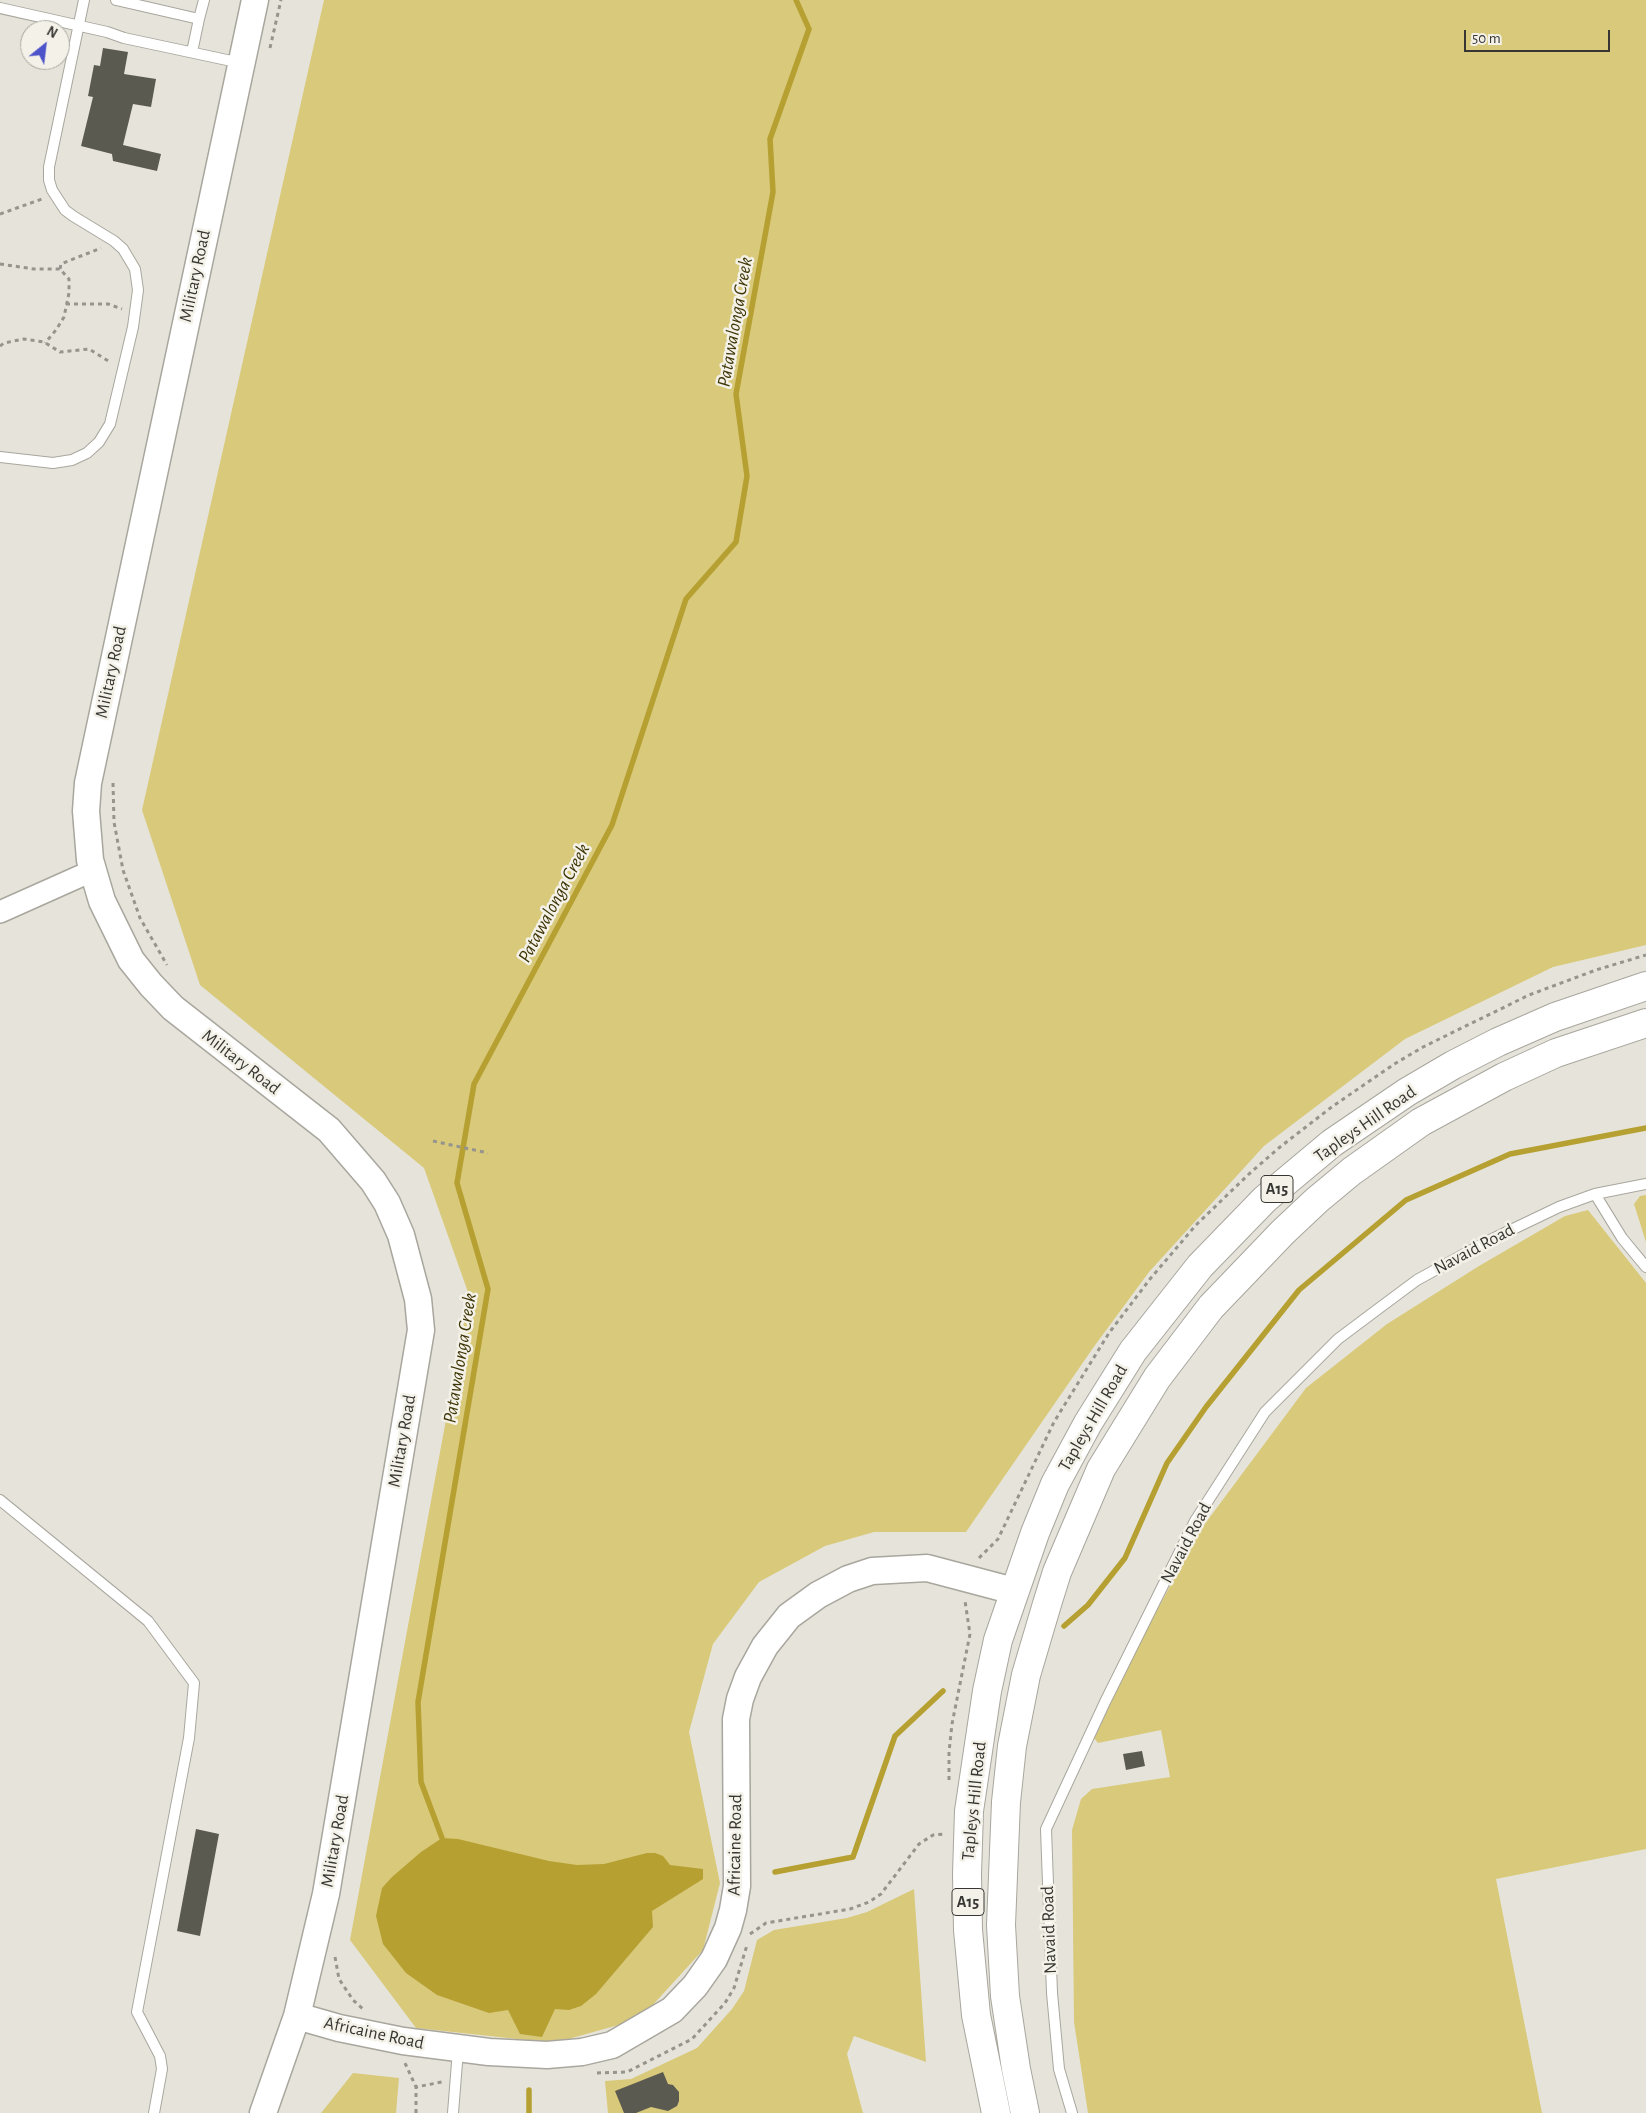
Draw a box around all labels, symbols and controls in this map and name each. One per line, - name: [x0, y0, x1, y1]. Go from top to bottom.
- north arrow: [20, 20, 70, 70]
- scale bar: [1466, 20, 1612, 52]
- text: N: [44, 24, 59, 41]
- text: 50 m: [1472, 31, 1501, 46]
- street label: Military Road: [175, 228, 215, 324]
- water label: Patawalonga Creek: [712, 255, 758, 389]
- street label: Military Road: [91, 624, 131, 720]
- water label: Patawalonga Creek: [513, 840, 595, 966]
- street label: Military Road: [197, 1025, 285, 1099]
- street label: Tapleys Hill Road: [1310, 1081, 1420, 1167]
- road number: A15: [1261, 1176, 1293, 1202]
- street label: Navaid Road: [1430, 1219, 1518, 1279]
- water label: Patawalonga Creek: [438, 1291, 482, 1425]
- street label: Tapleys Hill Road: [1054, 1361, 1132, 1475]
- street label: Military Road: [383, 1393, 421, 1489]
- street label: Navaid Road: [1156, 1499, 1216, 1587]
- street label: Tapleys Hill Road: [957, 1740, 991, 1862]
- street label: Military Road: [316, 1793, 354, 1889]
- street label: Africaine Road: [723, 1794, 747, 1896]
- street label: Navaid Road: [1037, 1886, 1061, 1974]
- road number: A15: [952, 1888, 984, 1915]
- street label: Africaine Road: [322, 2012, 426, 2054]

